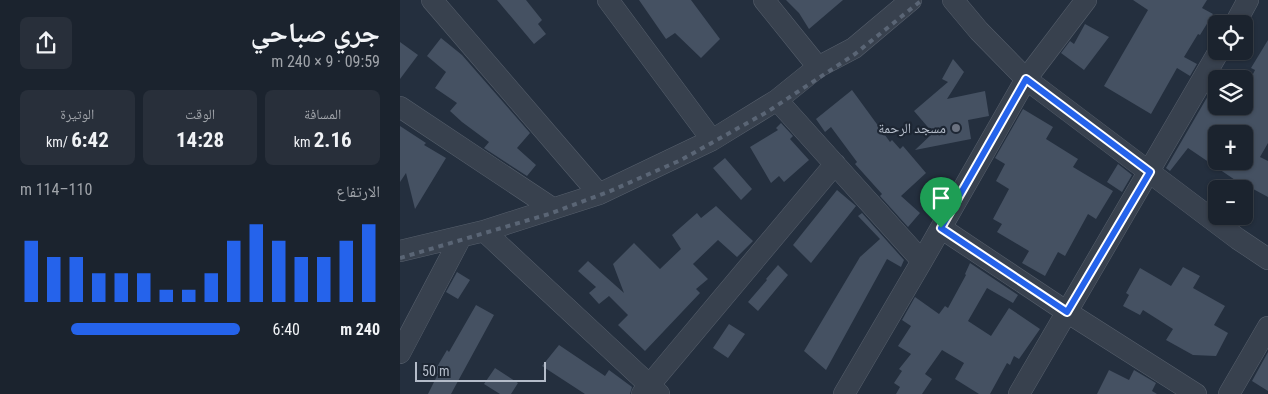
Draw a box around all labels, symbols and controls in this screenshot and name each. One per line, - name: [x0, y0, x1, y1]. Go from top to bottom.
- map controls: [1208, 15, 1253, 225]
- button: locate: [1208, 15, 1253, 60]
- text: جري صباحي: [251, 16, 380, 49]
- button: share: [20, 17, 72, 69]
- text: 09:59 · 9 × 240 m: [271, 52, 380, 71]
- button: layers: [1208, 70, 1253, 115]
- text: الوتيرة: [60, 106, 94, 122]
- text: الوقت: [185, 106, 215, 122]
- text: المسافة: [304, 106, 341, 122]
- place label: مسجد الرحمة: [878, 120, 946, 137]
- marker: مسجد الرحمة: [950, 122, 962, 134]
- button: +: [1208, 125, 1253, 170]
- text: 6:42: [71, 128, 109, 152]
- text: 14:28: [176, 128, 224, 152]
- text: 2.16: [314, 128, 352, 152]
- text: /km: [46, 134, 71, 150]
- text: km: [294, 134, 314, 150]
- pin: [920, 177, 962, 228]
- text: 110–114 m: [20, 180, 92, 199]
- button: −: [1208, 180, 1253, 225]
- text: الارتفاع: [336, 182, 380, 201]
- icon: arrive: [927, 184, 955, 212]
- text: 6:40: [273, 320, 300, 339]
- text: 240 m: [340, 320, 380, 339]
- scale bar: [415, 359, 546, 382]
- text: 50 m: [422, 363, 450, 379]

